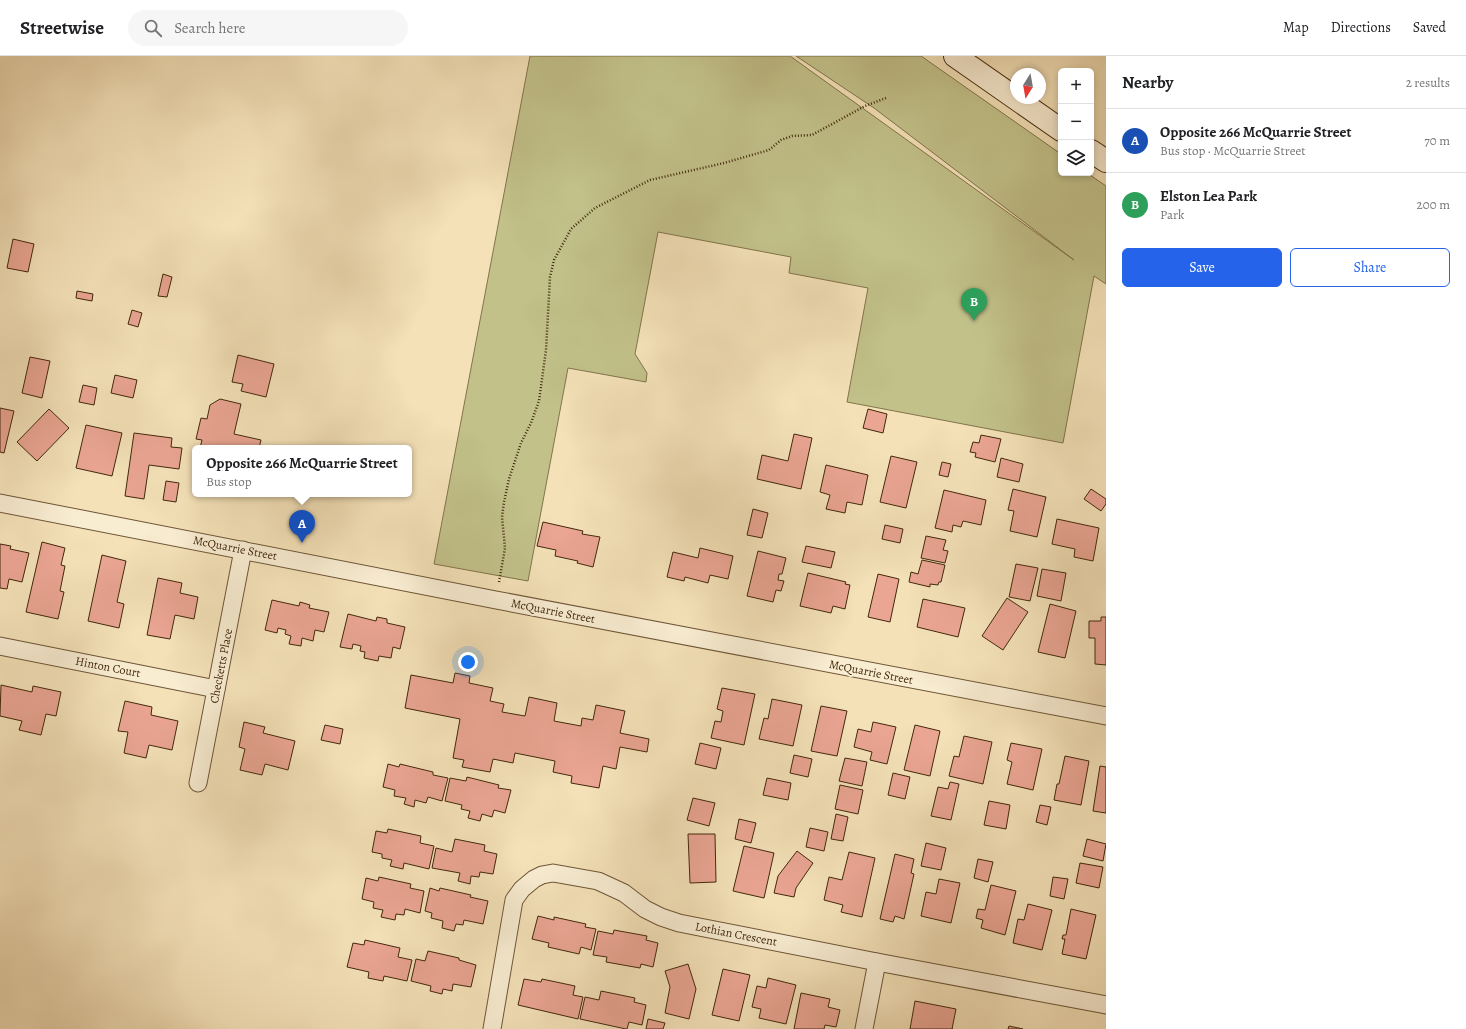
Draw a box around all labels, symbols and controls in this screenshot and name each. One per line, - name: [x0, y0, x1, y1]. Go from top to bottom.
- search box: [128, 10, 408, 46]
- text: Streetwise: [20, 15, 104, 41]
- icon: search: [142, 17, 164, 39]
- text: Search here: [174, 18, 245, 38]
- text: Map: [1283, 18, 1309, 37]
- text: Directions: [1331, 18, 1391, 37]
- text: Saved: [1413, 18, 1446, 37]
- north arrow: [1010, 68, 1046, 104]
- map controls: [1058, 68, 1094, 176]
- button: +: [1058, 68, 1094, 104]
- text: Nearby: [1122, 71, 1173, 94]
- text: 2 results: [1406, 74, 1450, 91]
- button: −: [1058, 104, 1094, 140]
- text: Opposite 266 McQuarrie Street: [1160, 122, 1352, 142]
- text: A: [1131, 132, 1139, 149]
- text: 70 m: [1424, 132, 1450, 149]
- button: layers: [1058, 140, 1094, 176]
- text: Bus stop · McQuarrie Street: [1160, 142, 1306, 159]
- text: Elston Lea Park: [1160, 186, 1257, 206]
- text: B: [1131, 196, 1139, 213]
- text: 200 m: [1417, 196, 1450, 213]
- text: Park: [1160, 206, 1184, 223]
- button: Save: [1122, 248, 1282, 287]
- button: Share: [1290, 248, 1450, 287]
- pin: B: [961, 288, 987, 321]
- popup: [192, 445, 412, 497]
- text: Opposite 266 McQuarrie Street: [206, 453, 398, 473]
- text: Bus stop: [206, 473, 252, 490]
- pin: A: [289, 510, 315, 543]
- street label: McQuarrie Street: [192, 532, 278, 564]
- street label: McQuarrie Street: [510, 595, 596, 627]
- street label: Checketts Place: [206, 627, 236, 705]
- your location: [458, 652, 478, 672]
- street label: Hinton Court: [74, 653, 142, 681]
- street label: McQuarrie Street: [828, 656, 914, 688]
- street label: Lothian Crescent: [694, 918, 778, 950]

